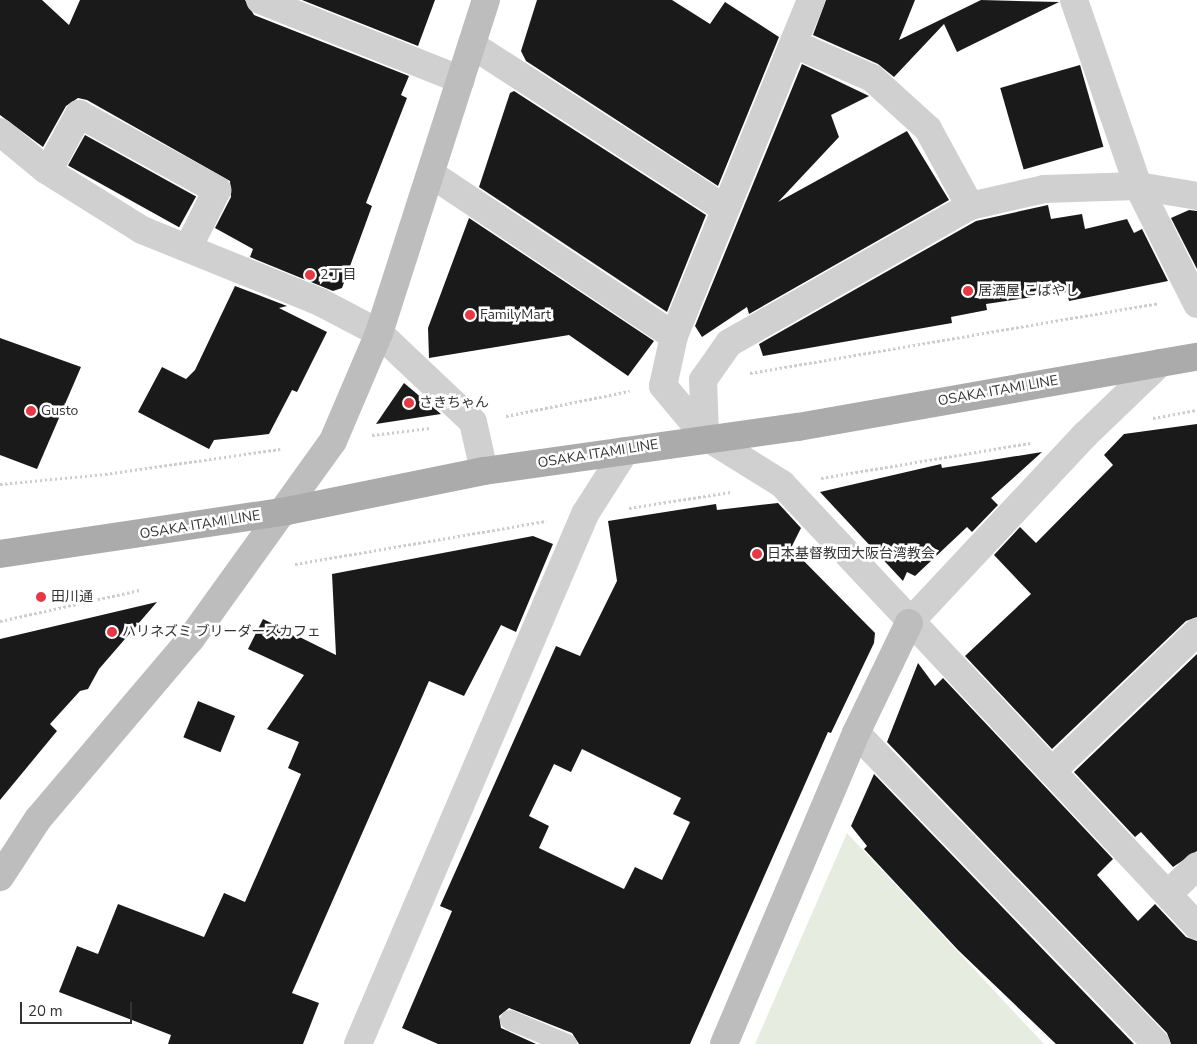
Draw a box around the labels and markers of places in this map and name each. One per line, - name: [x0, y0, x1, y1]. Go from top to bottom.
- place label: 2丁目: [320, 267, 356, 283]
- marker: 2丁目: [304, 269, 316, 281]
- place label: 居酒屋 こばやし: [978, 283, 1080, 299]
- marker: 居酒屋 こばやし: [962, 285, 974, 297]
- place label: FamilyMart: [480, 307, 551, 323]
- marker: FamilyMart: [464, 309, 476, 321]
- place label: さきちゃん: [419, 395, 489, 411]
- marker: さきちゃん: [403, 397, 415, 409]
- place label: Gusto: [41, 403, 78, 419]
- marker: Gusto: [25, 405, 37, 417]
- place label: 日本基督教団大阪台湾教会: [767, 546, 935, 562]
- marker: 日本基督教団大阪台湾教会: [751, 548, 763, 560]
- place label: 田川通: [51, 589, 93, 605]
- marker: 田川通: [35, 591, 47, 603]
- place label: ハリネズミ ブリーダーズカフェ: [122, 624, 322, 640]
- marker: ハリネズミ ブリーダーズカフェ: [106, 626, 118, 638]

